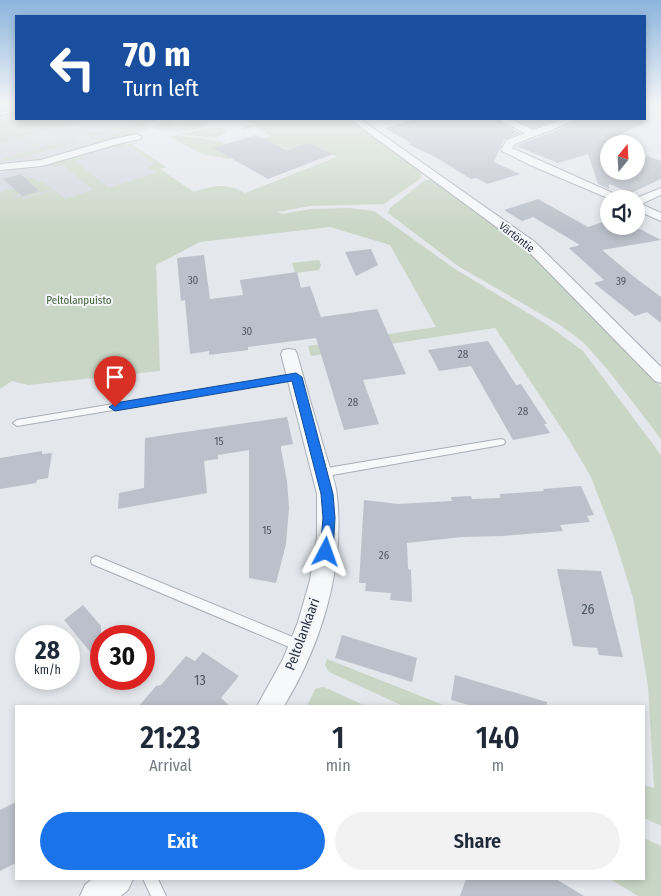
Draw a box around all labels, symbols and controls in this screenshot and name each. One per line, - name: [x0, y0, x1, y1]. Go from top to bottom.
- text: 70 m: [123, 33, 191, 75]
- icon: left: [40, 35, 105, 100]
- text: Turn left: [123, 75, 199, 102]
- north arrow: [600, 135, 645, 180]
- map controls: [600, 135, 645, 235]
- button: sound: [600, 190, 645, 235]
- street label: Värtöntie: [496, 220, 537, 255]
- house number: 30: [188, 274, 199, 287]
- house number: 39: [616, 275, 626, 288]
- park label: Peltolanpuisto: [46, 294, 112, 307]
- house number: 30: [242, 325, 253, 338]
- house number: 28: [458, 348, 469, 361]
- pin: [94, 356, 136, 407]
- icon: arrive: [101, 363, 129, 391]
- house number: 28: [348, 396, 359, 409]
- house number: 28: [518, 405, 529, 418]
- house number: 15: [214, 435, 224, 448]
- house number: 15: [262, 524, 272, 537]
- position arrow: [299, 525, 351, 577]
- house number: 26: [379, 549, 390, 562]
- street label: Peltolankaari: [282, 596, 323, 673]
- house number: 26: [581, 601, 595, 618]
- speed limit sign: 30: [90, 625, 155, 690]
- text: 28: [35, 636, 60, 666]
- text: km/h: [34, 663, 61, 677]
- house number: 13: [194, 672, 206, 689]
- text: 21:23: [140, 720, 201, 756]
- text: 1: [332, 720, 344, 756]
- text: 140: [476, 720, 520, 756]
- text: Arrival: [149, 756, 192, 775]
- text: min: [326, 756, 351, 775]
- text: m: [492, 756, 504, 775]
- button: Exit: [40, 812, 325, 870]
- button: Share: [335, 812, 620, 870]

